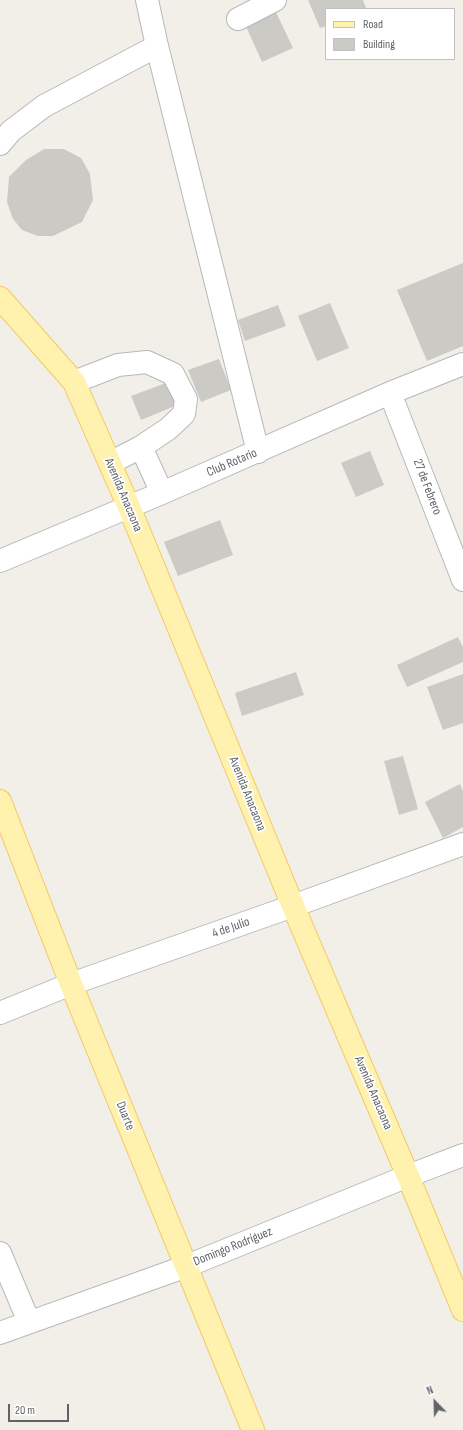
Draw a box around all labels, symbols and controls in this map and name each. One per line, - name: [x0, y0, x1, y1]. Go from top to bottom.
- legend: [325, 8, 455, 60]
- text: Road: [363, 17, 383, 32]
- text: Building: [363, 37, 395, 52]
- street label: Club Rotario: [204, 445, 260, 481]
- street label: Avenida Anacaona: [101, 456, 145, 534]
- street label: 27 de Febrero: [409, 457, 445, 517]
- street label: Avenida Anacaona: [225, 755, 269, 833]
- street label: 4 de Julio: [210, 914, 252, 942]
- street label: Avenida Anacaona: [351, 1054, 395, 1132]
- street label: Duarte: [112, 1099, 138, 1133]
- street label: Domingo Rodríguez: [191, 1224, 275, 1270]
- north arrow: [415, 1382, 455, 1422]
- text: N: [425, 1383, 435, 1398]
- scale bar: [10, 1396, 71, 1422]
- text: 20 m: [15, 1403, 35, 1418]

